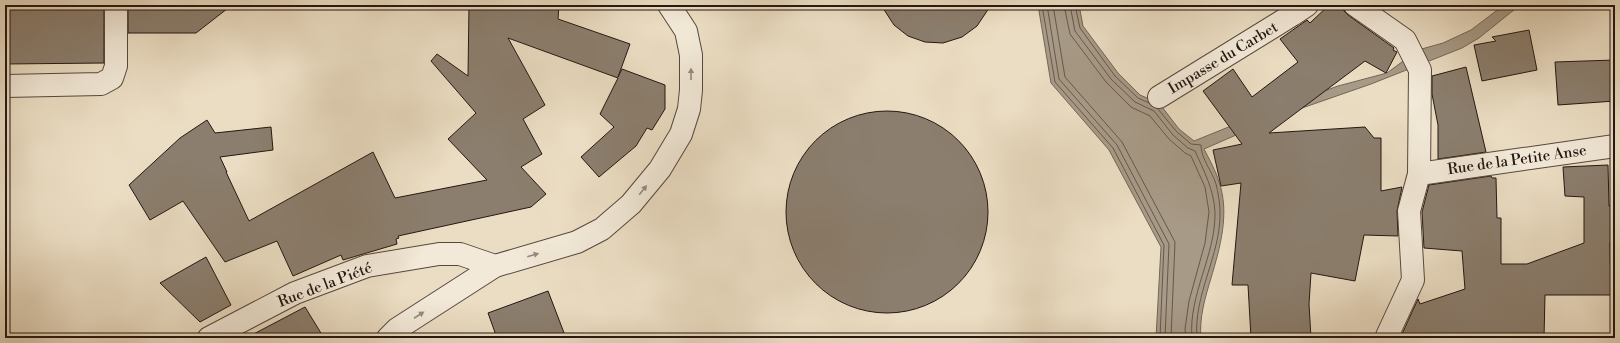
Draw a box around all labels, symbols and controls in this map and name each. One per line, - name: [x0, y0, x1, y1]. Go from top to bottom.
- street label: Impasse du Carbet: [1165, 17, 1282, 98]
- one-way arrow: [688, 67, 694, 80]
- street label: Rue de la Petite Anse: [1446, 141, 1588, 179]
- one-way arrow: [638, 185, 647, 196]
- one-way arrow: [528, 252, 540, 258]
- street label: Rue de la Piété: [275, 258, 375, 312]
- one-way arrow: [414, 311, 424, 319]

